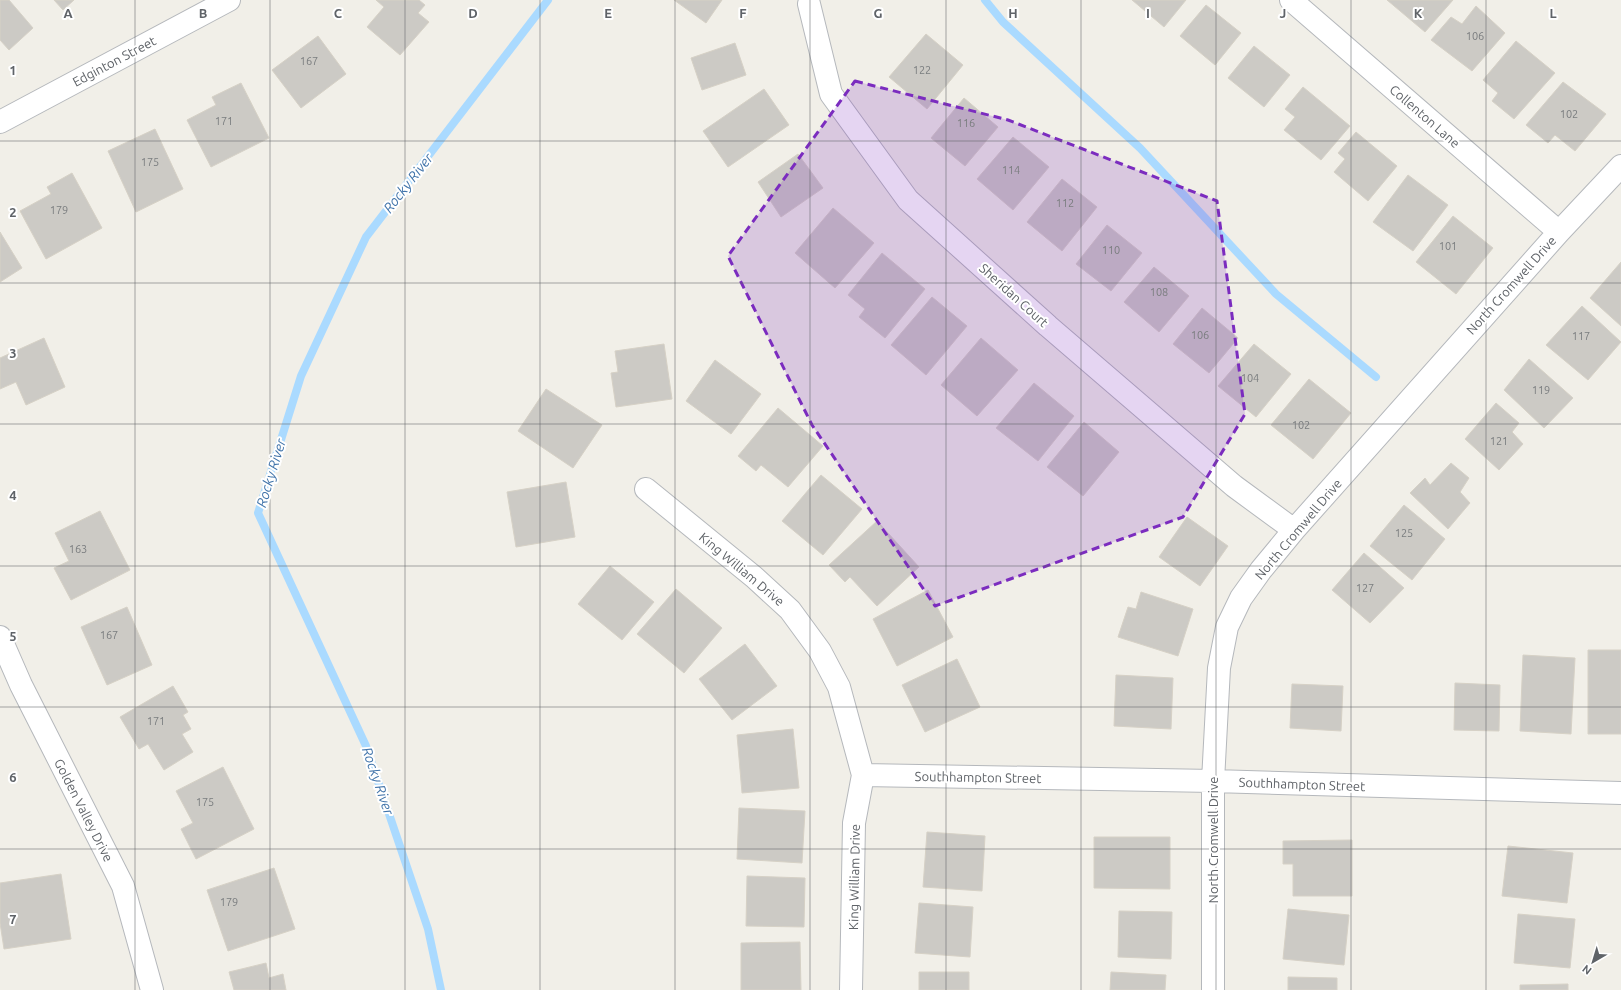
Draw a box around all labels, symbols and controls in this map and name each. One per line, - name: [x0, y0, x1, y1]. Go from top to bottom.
- text: A: [63, 6, 73, 20]
- text: B: [199, 6, 208, 20]
- text: C: [334, 6, 343, 20]
- text: D: [468, 6, 478, 20]
- text: E: [604, 6, 612, 20]
- text: F: [739, 6, 747, 20]
- text: G: [874, 6, 883, 20]
- text: H: [1008, 6, 1018, 20]
- text: I: [1146, 6, 1150, 20]
- text: J: [1280, 6, 1286, 20]
- text: K: [1414, 6, 1423, 20]
- text: L: [1549, 6, 1557, 20]
- house number: 106: [1466, 30, 1484, 42]
- street label: Edginton Street: [70, 33, 158, 89]
- house number: 167: [300, 55, 318, 67]
- text: 1: [9, 63, 17, 77]
- house number: 122: [913, 64, 931, 76]
- street label: Collenton Lane: [1387, 82, 1463, 150]
- house number: 102: [1560, 108, 1578, 120]
- house number: 171: [215, 115, 233, 127]
- house number: 116: [957, 117, 975, 129]
- water label: Rocky River: [380, 150, 436, 216]
- house number: 175: [141, 156, 159, 168]
- house number: 114: [1002, 164, 1020, 176]
- house number: 112: [1056, 197, 1074, 209]
- house number: 179: [50, 204, 68, 216]
- text: 2: [9, 205, 17, 219]
- street label: North Cromwell Drive: [1463, 233, 1559, 337]
- house number: 101: [1439, 240, 1457, 252]
- house number: 110: [1102, 244, 1120, 256]
- street label: Sheridan Court: [977, 261, 1051, 329]
- house number: 108: [1150, 286, 1168, 298]
- house number: 106: [1191, 329, 1209, 341]
- house number: 117: [1572, 330, 1590, 342]
- text: 3: [9, 346, 17, 360]
- house number: 104: [1241, 372, 1259, 384]
- house number: 119: [1532, 384, 1550, 396]
- house number: 102: [1292, 419, 1310, 431]
- house number: 121: [1490, 435, 1508, 447]
- water label: Rocky River: [253, 436, 289, 509]
- street label: North Cromwell Drive: [1252, 476, 1344, 582]
- text: 4: [9, 488, 17, 502]
- house number: 125: [1395, 527, 1413, 539]
- street label: King William Drive: [697, 529, 787, 609]
- house number: 163: [69, 543, 87, 555]
- house number: 127: [1356, 582, 1374, 594]
- text: 5: [9, 629, 17, 643]
- house number: 167: [100, 629, 118, 641]
- house number: 171: [147, 715, 165, 727]
- water label: Rocky River: [359, 745, 397, 818]
- street label: Golden Valley Drive: [52, 756, 116, 864]
- street label: Southhampton Street: [915, 769, 1041, 785]
- text: 6: [9, 770, 17, 784]
- street label: Southhampton Street: [1238, 775, 1366, 793]
- street label: North Cromwell Drive: [1206, 777, 1220, 903]
- house number: 175: [196, 796, 214, 808]
- street label: King William Drive: [846, 824, 862, 930]
- house number: 179: [220, 896, 238, 908]
- text: 7: [9, 912, 17, 926]
- north arrow: [1573, 942, 1613, 982]
- text: N: [1580, 963, 1594, 977]

